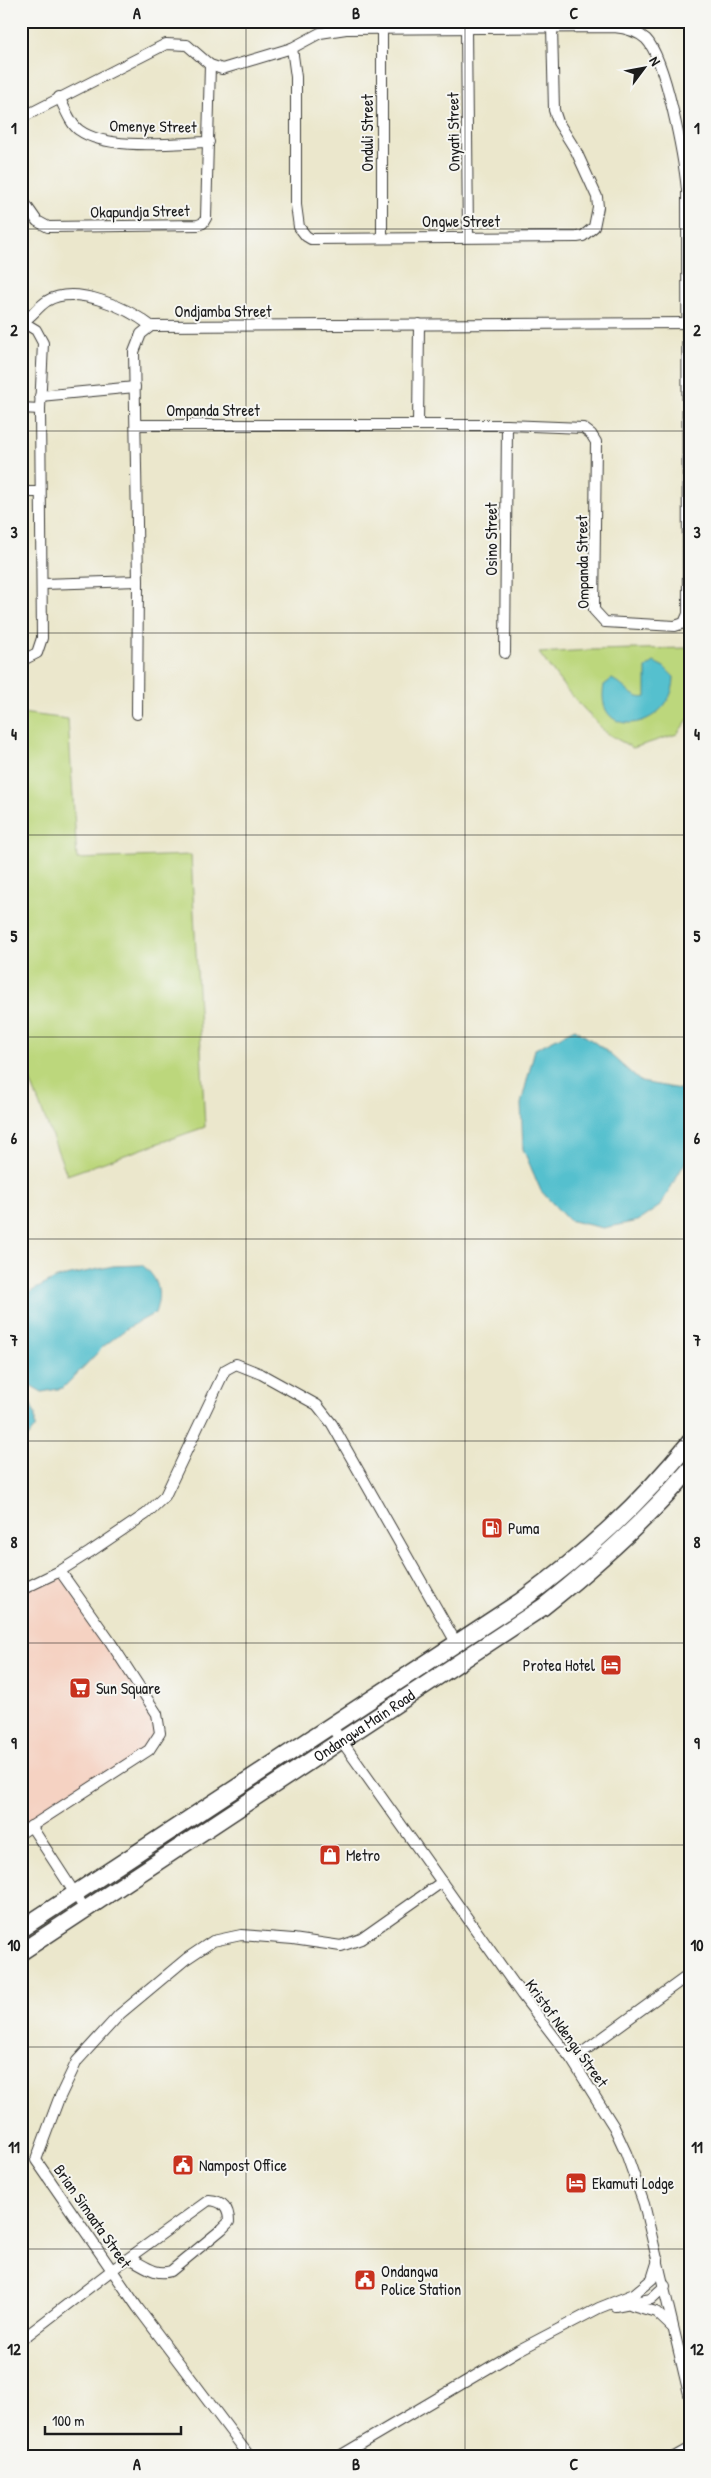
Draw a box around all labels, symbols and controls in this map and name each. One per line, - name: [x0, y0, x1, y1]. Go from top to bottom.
- text: A: [133, 2, 141, 24]
- text: B: [352, 2, 360, 24]
- text: C: [570, 2, 579, 24]
- north arrow: [618, 42, 668, 92]
- text: N: [645, 53, 666, 70]
- street label: Onyati Street: [441, 92, 465, 172]
- street label: Onduli Street: [356, 94, 378, 172]
- street label: Omenye Street: [109, 114, 197, 138]
- text: 1: [11, 117, 17, 139]
- text: 1: [694, 117, 700, 139]
- street label: Okapundja Street: [90, 199, 190, 223]
- street label: Ongwe Street: [422, 210, 500, 232]
- street label: Ondjamba Street: [174, 300, 272, 322]
- text: 2: [10, 319, 18, 341]
- text: 2: [693, 319, 701, 341]
- street label: Ompanda Street: [166, 399, 260, 421]
- street label: Osino Street: [480, 502, 502, 576]
- street label: Ompanda Street: [570, 515, 594, 609]
- text: 3: [10, 521, 18, 543]
- text: 3: [693, 521, 701, 543]
- text: 4: [11, 723, 17, 745]
- text: 4: [694, 723, 700, 745]
- text: 5: [11, 925, 18, 947]
- text: 5: [694, 925, 701, 947]
- text: 6: [11, 1127, 18, 1149]
- text: 6: [694, 1127, 701, 1149]
- text: 7: [9, 1329, 18, 1351]
- text: 7: [692, 1329, 701, 1351]
- fuel station icon: Puma: [480, 1516, 504, 1540]
- place label: Puma: [508, 1517, 539, 1539]
- text: 8: [11, 1531, 18, 1553]
- text: 8: [694, 1531, 701, 1553]
- hotel icon: Protea Hotel: [599, 1653, 623, 1677]
- place label: Protea Hotel: [523, 1654, 596, 1676]
- supermarket icon: Sun Square: [68, 1676, 92, 1700]
- place label: Sun Square: [96, 1677, 161, 1699]
- street label: Ondangwa Main Road: [309, 1684, 419, 1767]
- text: 9: [11, 1732, 17, 1754]
- text: 9: [694, 1732, 700, 1754]
- shop icon: Metro: [318, 1843, 342, 1867]
- place label: Metro: [346, 1844, 381, 1866]
- text: 10: [8, 1934, 20, 1956]
- text: 10: [691, 1934, 703, 1956]
- street label: Kristof Ndengu Street: [520, 1975, 614, 2092]
- text: 11: [8, 2136, 20, 2158]
- text: 11: [691, 2136, 703, 2158]
- public building icon: Nampost Office: [171, 2153, 195, 2177]
- place label: Nampost Office: [199, 2154, 287, 2176]
- street label: Brian Simaata Street: [49, 2160, 137, 2273]
- hotel icon: Ekamuti Lodge: [564, 2171, 588, 2195]
- place label: Ekamuti Lodge: [592, 2172, 675, 2194]
- place label: Ondangwa Police Station: [381, 2260, 461, 2300]
- public building icon: Ondangwa Police Station: [353, 2268, 377, 2292]
- text: 12: [7, 2338, 21, 2360]
- text: 12: [690, 2338, 704, 2360]
- scale bar: [45, 2403, 181, 2435]
- text: 100 m: [52, 2410, 85, 2431]
- text: A: [133, 2453, 141, 2475]
- text: B: [352, 2453, 360, 2475]
- text: C: [570, 2453, 579, 2475]

